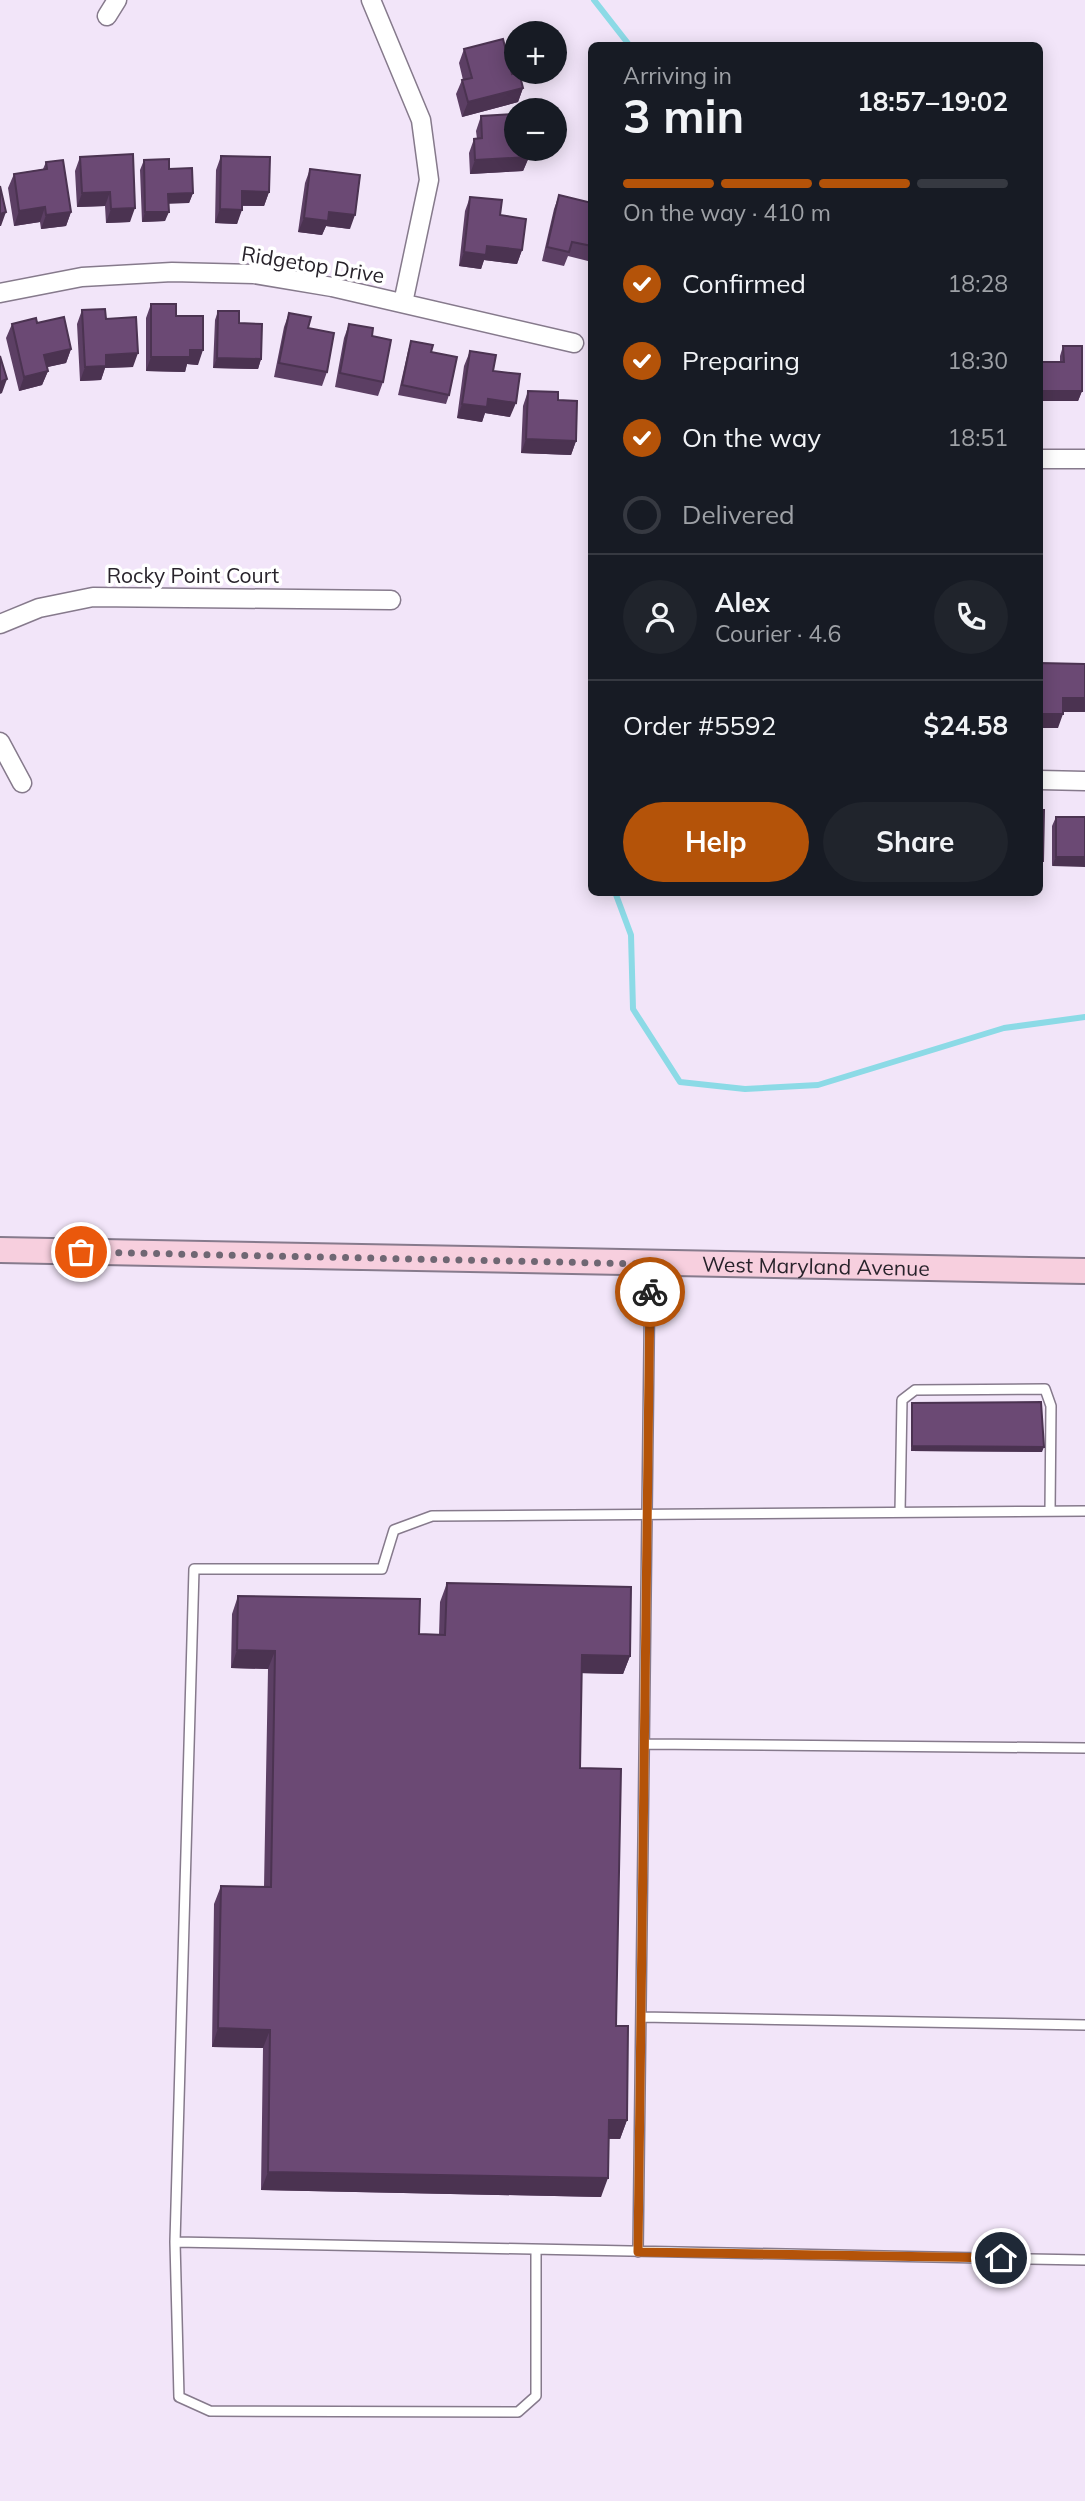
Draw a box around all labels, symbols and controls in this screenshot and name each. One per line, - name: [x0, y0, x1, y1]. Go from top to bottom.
- map controls: [504, 21, 567, 161]
- button: +: [504, 21, 567, 84]
- text: Arriving in: [623, 61, 732, 90]
- text: 18:57–19:02: [857, 85, 1008, 118]
- text: 3 min: [623, 87, 744, 145]
- button: −: [504, 98, 567, 161]
- text: On the way · 410 m: [623, 198, 831, 227]
- street label: Ridgetop Drive: [240, 240, 386, 288]
- icon: check: [623, 265, 661, 303]
- text: Confirmed: [682, 267, 806, 300]
- text: 18:28: [948, 269, 1008, 298]
- icon: check: [623, 342, 661, 380]
- text: Preparing: [682, 344, 800, 377]
- text: 18:30: [948, 346, 1008, 375]
- icon: check: [623, 419, 661, 457]
- text: On the way: [682, 421, 821, 454]
- text: 18:51: [948, 423, 1008, 452]
- text: Delivered: [682, 498, 795, 531]
- street label: Rocky Point Court: [107, 562, 279, 588]
- button: person: [623, 580, 697, 654]
- button: phone: [934, 580, 1008, 654]
- text: Alex: [715, 586, 770, 619]
- text: Courier · 4.6: [715, 619, 841, 648]
- text: Order #5592: [623, 709, 776, 742]
- text: $24.58: [924, 709, 1008, 742]
- button: Help: [623, 802, 809, 882]
- button: Share: [823, 802, 1008, 882]
- pin: [51, 1222, 111, 1282]
- icon: bag: [62, 1233, 100, 1271]
- street label: West Maryland Avenue: [702, 1251, 930, 1281]
- courier: [615, 1257, 685, 1327]
- icon: bike: [631, 1273, 669, 1311]
- pin: [971, 2228, 1031, 2288]
- icon: home: [982, 2239, 1020, 2277]

